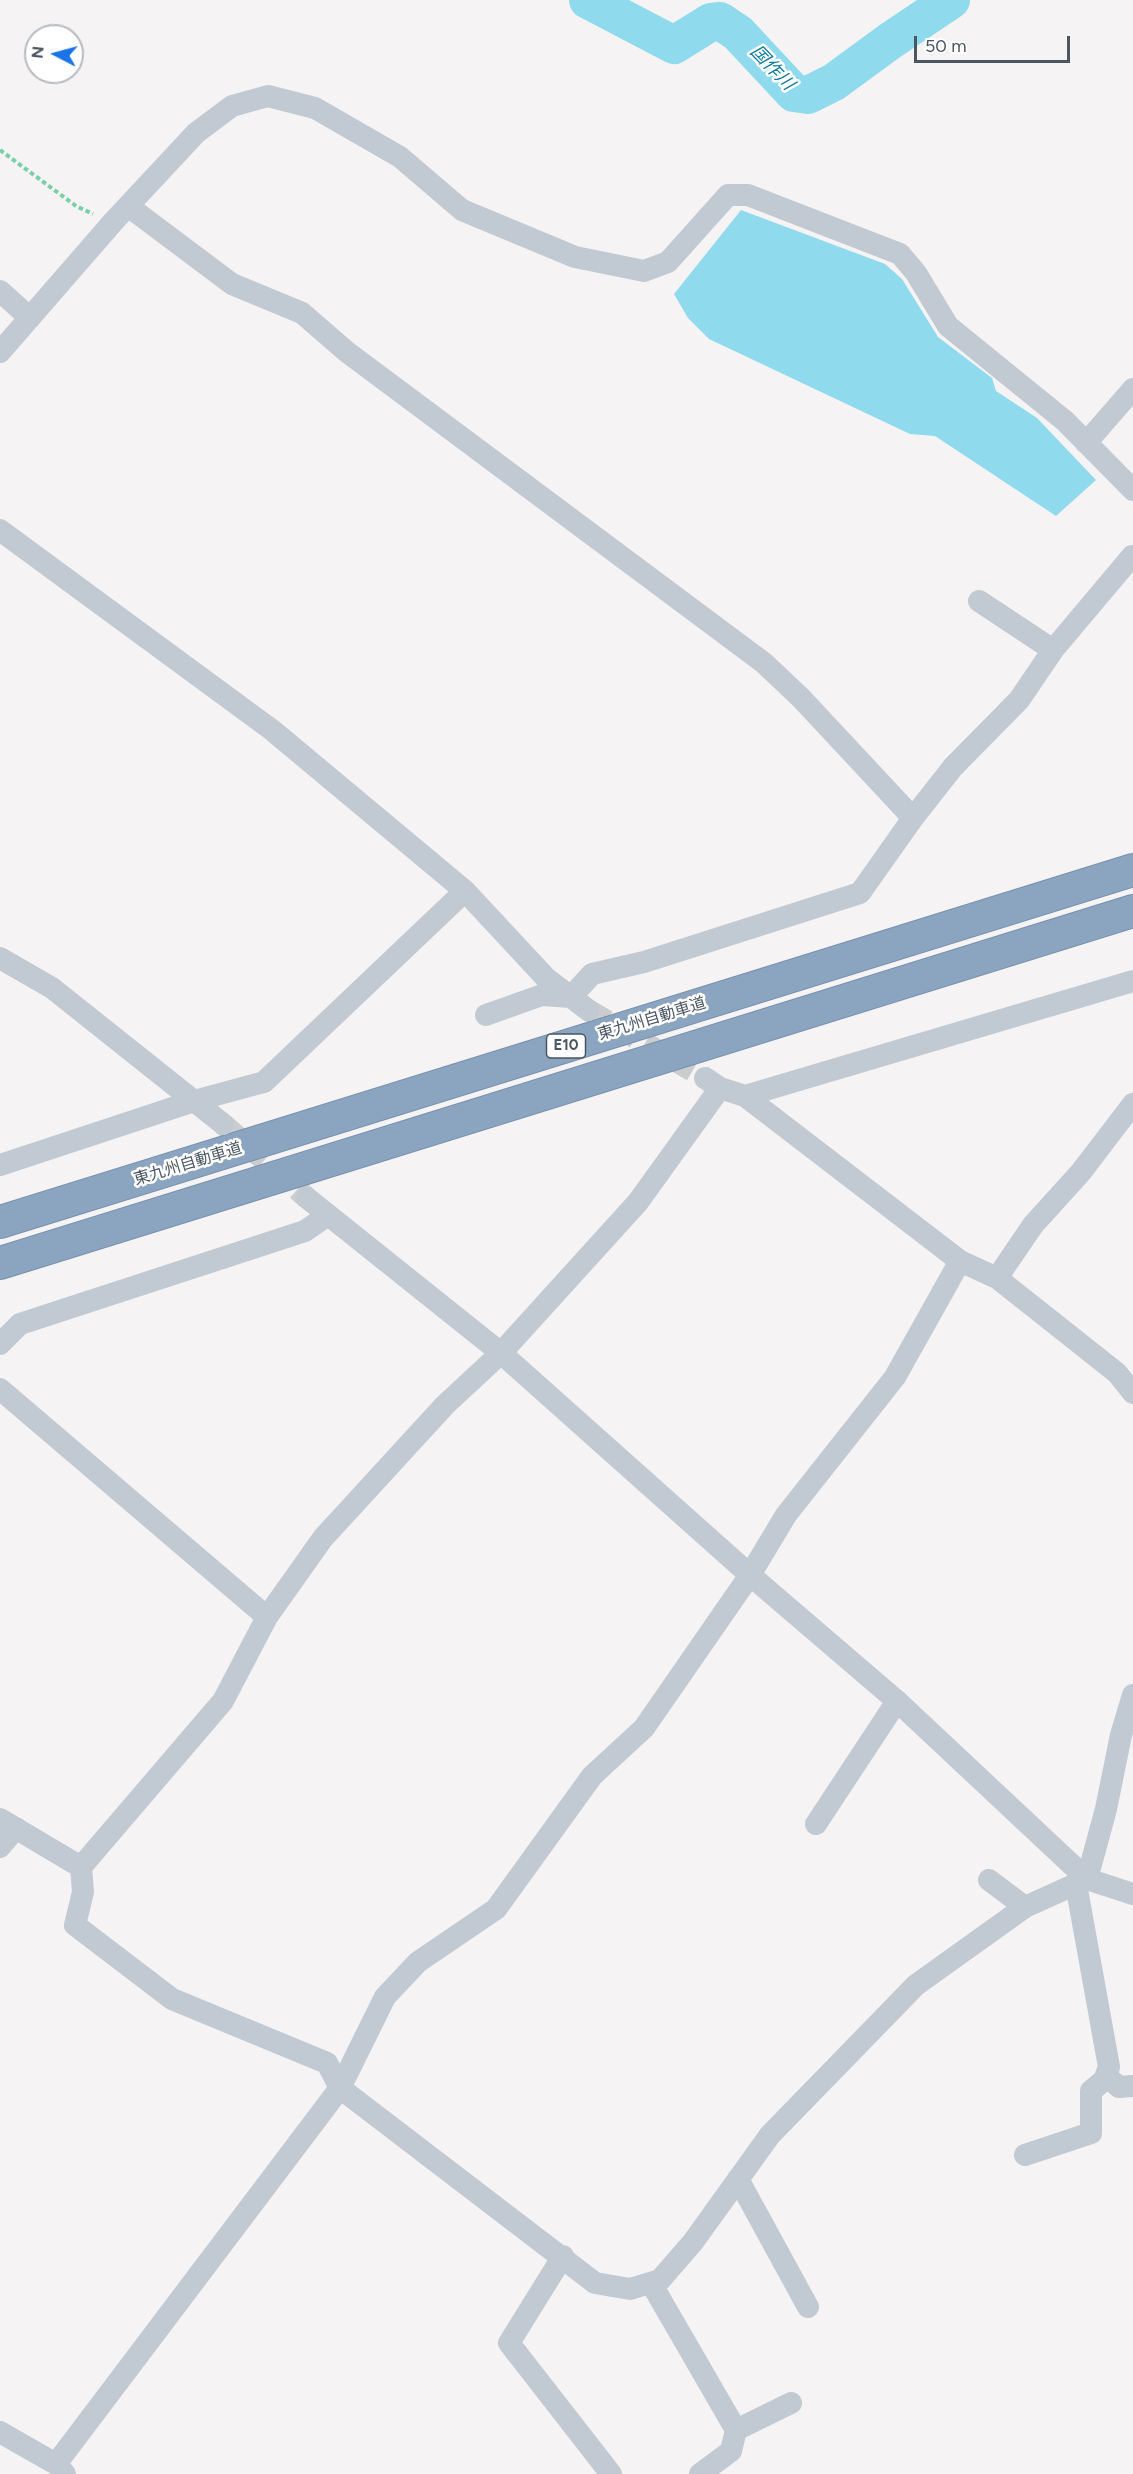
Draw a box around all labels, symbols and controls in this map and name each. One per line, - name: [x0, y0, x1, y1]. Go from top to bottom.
- north arrow: [24, 24, 84, 84]
- scale bar: [917, 24, 1073, 62]
- text: 50 m: [925, 35, 967, 57]
- water label: 国作川: [745, 41, 799, 95]
- text: N: [27, 45, 48, 59]
- street label: 東九州自動車道: [596, 993, 708, 1045]
- road number: E10: [546, 1034, 586, 1058]
- street label: 東九州自動車道: [132, 1138, 244, 1190]

